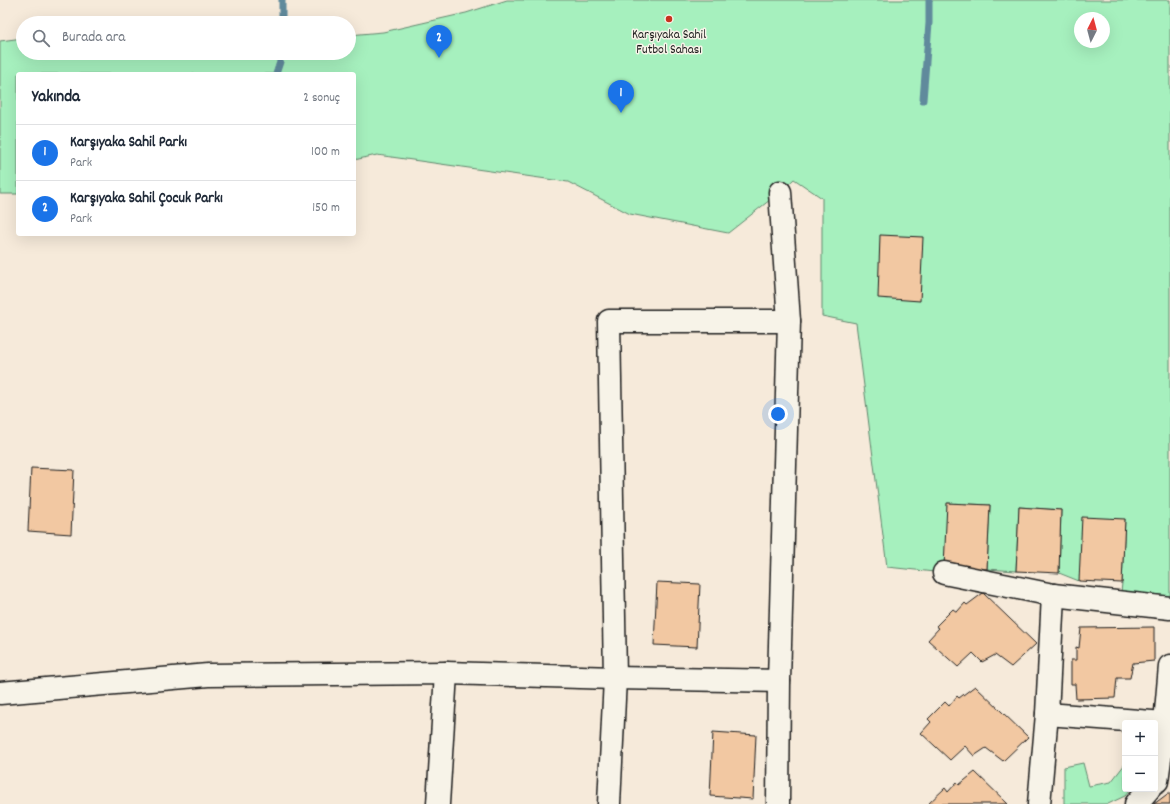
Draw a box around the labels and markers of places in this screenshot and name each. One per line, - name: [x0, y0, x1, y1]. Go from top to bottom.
- marker: Karşıyaka Sahil Futbol Sahası: [664, 14, 674, 24]
- pin: 2: [426, 25, 452, 58]
- place label: Karşıyaka Sahil Futbol Sahası: [632, 26, 706, 60]
- pin: 1: [608, 80, 634, 113]

